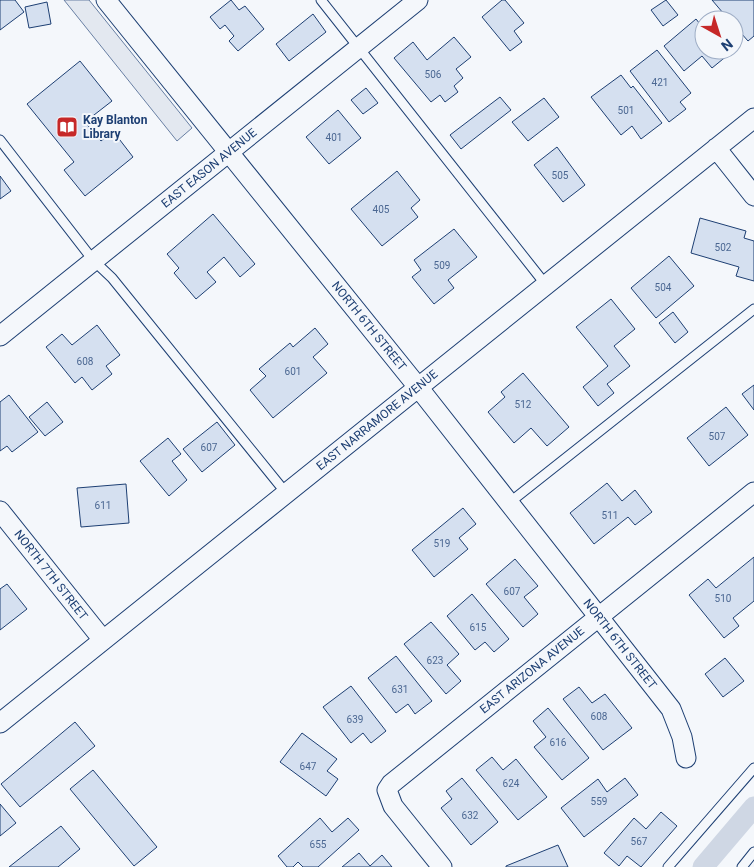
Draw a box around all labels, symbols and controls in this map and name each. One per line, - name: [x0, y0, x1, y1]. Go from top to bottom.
- north arrow: [694, 10, 744, 60]
- text: N: [718, 36, 736, 54]
- house number: 506: [425, 69, 442, 80]
- house number: 421: [652, 77, 668, 88]
- house number: 501: [618, 105, 634, 116]
- place label: Kay Blanton Library: [83, 113, 148, 141]
- library icon: Kay Blanton Library: [55, 115, 79, 139]
- street label: EAST EASON AVENUE: [159, 125, 259, 211]
- house number: 401: [326, 132, 342, 143]
- house number: 505: [552, 170, 569, 181]
- house number: 405: [373, 204, 390, 215]
- house number: 502: [715, 242, 732, 253]
- house number: 509: [434, 260, 450, 271]
- street label: NORTH 6TH STREET: [329, 279, 409, 373]
- house number: 504: [655, 282, 672, 293]
- house number: 608: [77, 356, 94, 367]
- house number: 601: [285, 366, 301, 377]
- street label: EAST NARRAMORE AVENUE: [314, 367, 440, 473]
- house number: 512: [515, 399, 532, 410]
- house number: 507: [709, 431, 726, 442]
- house number: 607: [201, 442, 218, 453]
- house number: 611: [95, 500, 111, 511]
- house number: 511: [602, 510, 618, 521]
- street label: NORTH 7TH STREET: [11, 527, 91, 623]
- house number: 519: [434, 538, 450, 549]
- house number: 607: [504, 586, 521, 597]
- house number: 510: [715, 593, 732, 604]
- street label: NORTH 6TH STREET: [580, 596, 660, 692]
- house number: 615: [470, 622, 487, 633]
- street label: EAST ARIZONA AVENUE: [477, 624, 587, 716]
- house number: 623: [427, 655, 443, 666]
- house number: 631: [392, 684, 408, 695]
- house number: 608: [591, 711, 608, 722]
- house number: 639: [347, 714, 363, 725]
- house number: 616: [550, 737, 567, 748]
- house number: 647: [300, 761, 317, 772]
- house number: 624: [503, 778, 520, 789]
- house number: 559: [591, 796, 607, 807]
- house number: 632: [462, 810, 479, 821]
- house number: 567: [631, 836, 648, 847]
- house number: 655: [310, 839, 327, 850]

